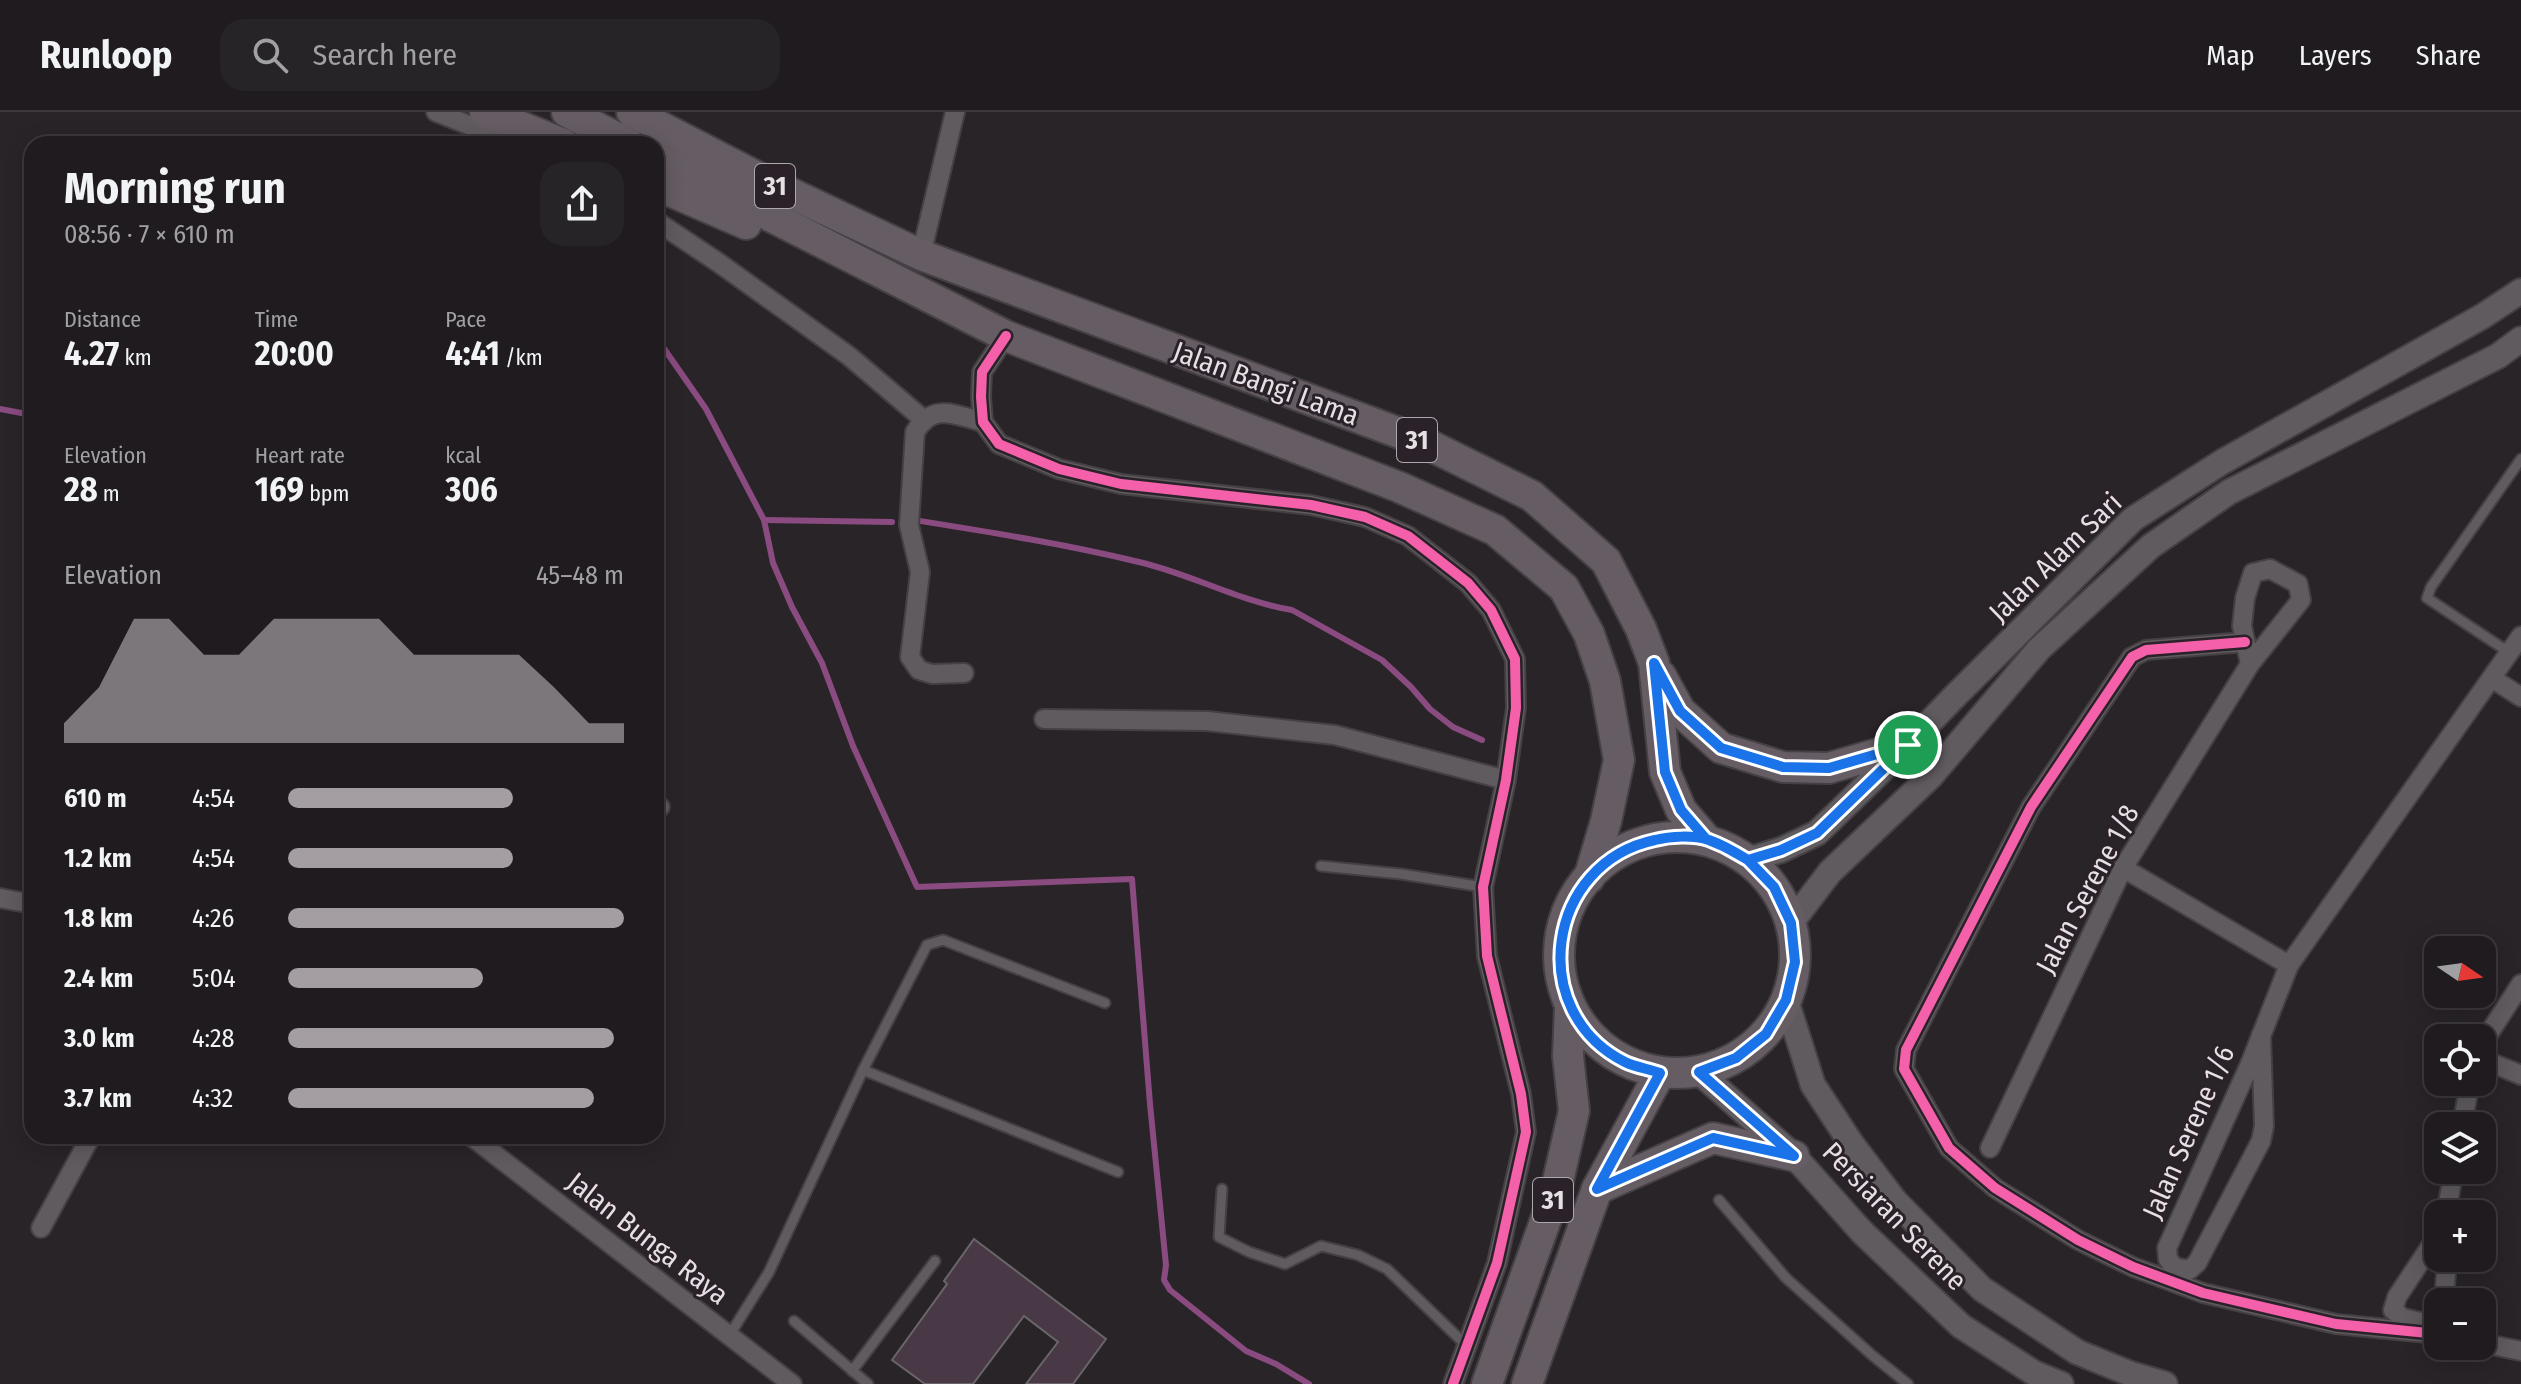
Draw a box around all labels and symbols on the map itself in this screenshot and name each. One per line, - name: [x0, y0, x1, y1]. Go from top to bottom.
- road number: 31: [755, 164, 795, 208]
- street label: Jalan Bangi Lama: [1168, 335, 1363, 432]
- road number: 31: [1397, 418, 1437, 462]
- street label: Jalan Alam Sari: [1982, 486, 2129, 629]
- pin: [1874, 711, 1942, 779]
- street label: Jalan Serene 1/8: [2029, 799, 2146, 979]
- north arrow: [2424, 936, 2496, 1008]
- street label: Jalan Serene 1/6: [2136, 1040, 2241, 1224]
- street label: Persiaran Serene: [1816, 1136, 1973, 1297]
- street label: Jalan Bunga Raya: [561, 1165, 735, 1311]
- road number: 31: [1533, 1178, 1573, 1222]

